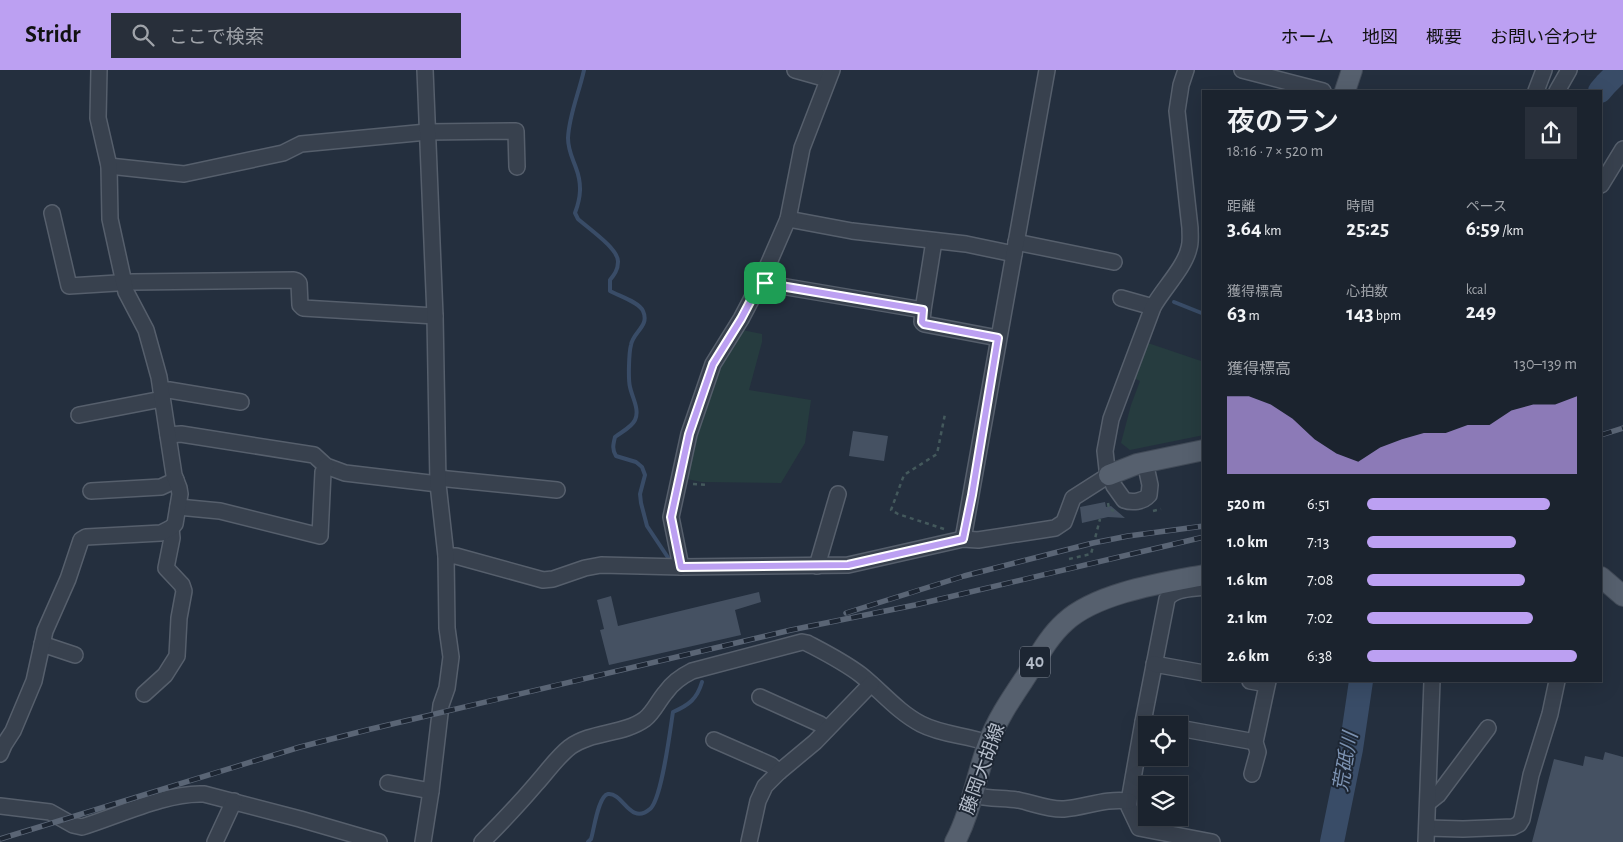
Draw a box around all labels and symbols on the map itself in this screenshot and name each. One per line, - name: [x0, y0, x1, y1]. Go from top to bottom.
- pin: [744, 262, 786, 304]
- road number: 40: [1020, 646, 1050, 678]
- street label: 藤岡大胡線: [956, 720, 1008, 817]
- water label: 荒砥川: [1330, 729, 1361, 793]

